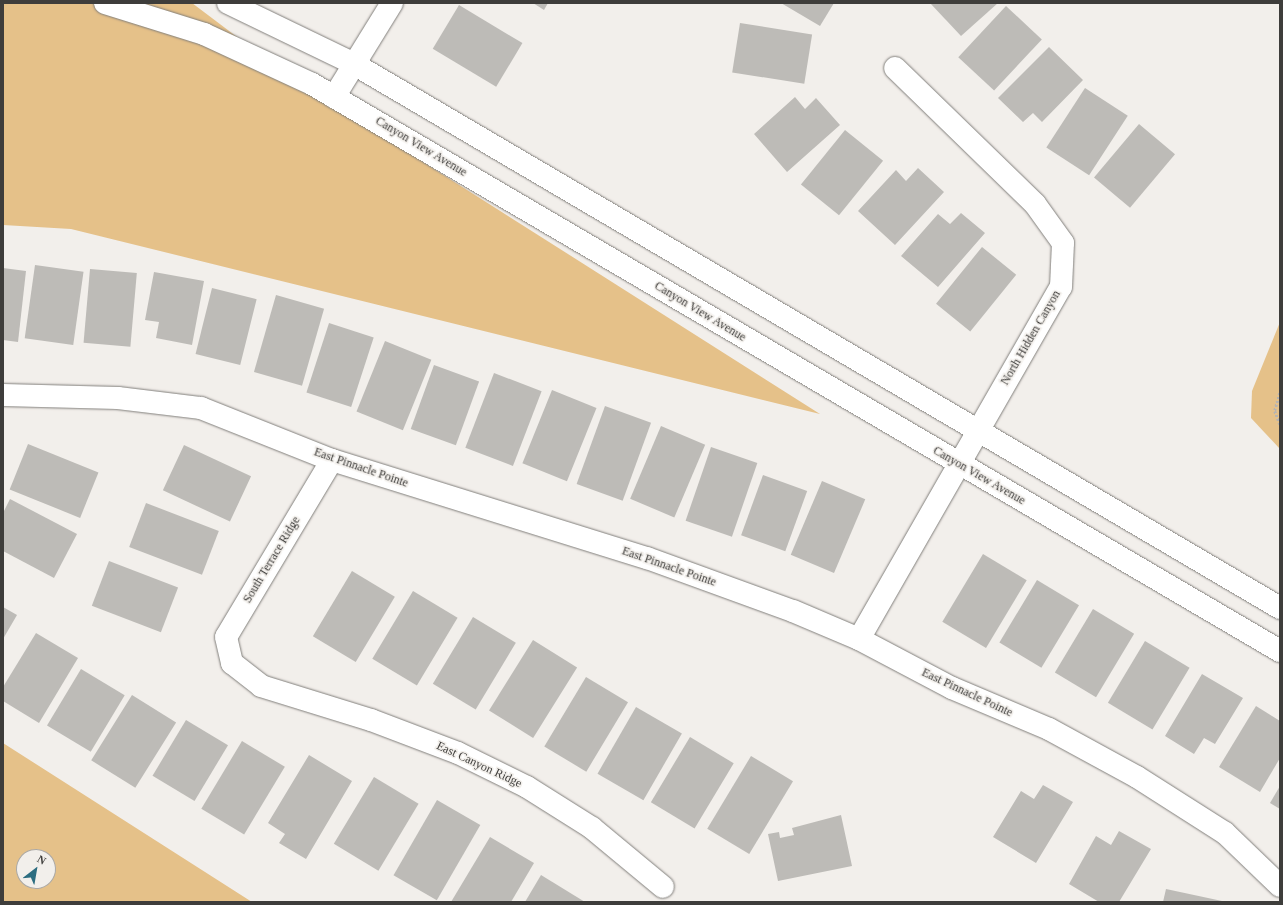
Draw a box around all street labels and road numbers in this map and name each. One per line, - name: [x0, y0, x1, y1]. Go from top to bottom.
- street label: Canyon View Avenue: [372, 114, 470, 180]
- street label: Canyon View Avenue: [651, 279, 749, 345]
- street label: North Hidden Canyon: [998, 288, 1064, 388]
- street label: Canyon View Avenue: [930, 444, 1028, 508]
- street label: East Pinnacle Pointe: [312, 445, 410, 491]
- street label: South Terrace Ridge: [240, 514, 304, 606]
- street label: East Pinnacle Pointe: [620, 544, 718, 590]
- street label: East Pinnacle Pointe: [919, 666, 1015, 720]
- street label: East Canyon Ridge: [434, 739, 524, 791]

